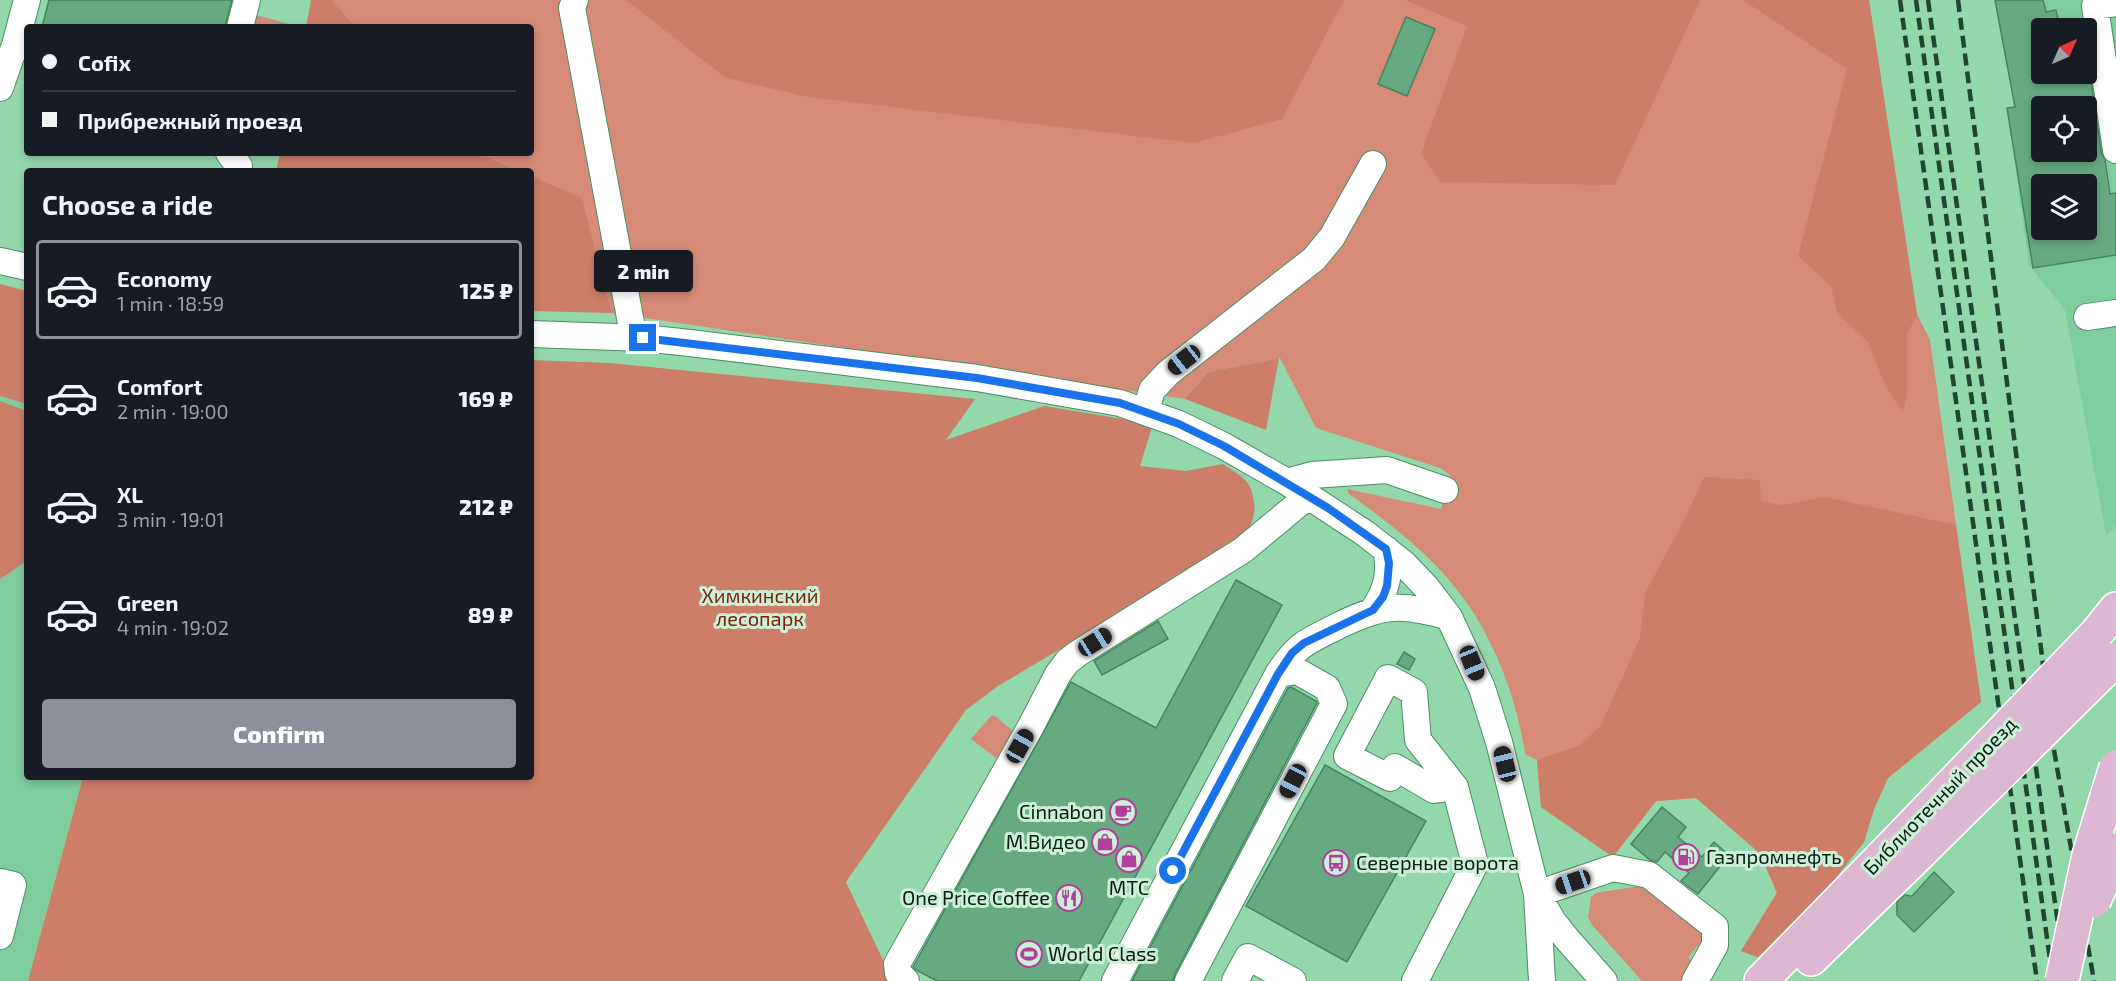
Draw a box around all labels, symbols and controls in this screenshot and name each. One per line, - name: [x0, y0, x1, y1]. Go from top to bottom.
- north arrow: [2031, 18, 2097, 84]
- map controls: [2031, 18, 2097, 240]
- text: Cofix: [78, 49, 131, 75]
- button: locate: [2031, 96, 2097, 162]
- text: Прибрежный проезд: [78, 107, 302, 133]
- button: layers: [2031, 174, 2097, 240]
- text: Choose a ride: [42, 188, 213, 220]
- callout: 2 min: [594, 251, 692, 293]
- text: 2 min: [618, 259, 669, 283]
- icon: car: [45, 263, 99, 317]
- text: Economy: [117, 265, 212, 291]
- text: 125 ₽: [460, 277, 513, 303]
- text: 1 min · 18:59: [117, 291, 224, 315]
- route end: [629, 324, 656, 351]
- car: [1164, 342, 1204, 378]
- icon: car: [45, 371, 99, 425]
- text: Comfort: [117, 373, 202, 399]
- text: 169 ₽: [459, 385, 513, 411]
- text: 2 min · 19:00: [117, 399, 229, 423]
- icon: car: [45, 479, 99, 533]
- text: XL: [117, 481, 143, 507]
- text: 212 ₽: [459, 493, 513, 519]
- text: 3 min · 19:01: [117, 507, 224, 531]
- park label: Химкинский лесопарк: [701, 583, 819, 630]
- icon: car: [45, 587, 99, 641]
- text: Green: [117, 589, 179, 615]
- text: 89 ₽: [468, 601, 513, 627]
- text: 4 min · 19:02: [117, 615, 229, 639]
- car: [1075, 625, 1115, 659]
- car: [1457, 643, 1487, 683]
- button: Confirm: [42, 699, 516, 768]
- street label: Библиотечный проезд: [1858, 712, 2021, 879]
- car: [1003, 726, 1037, 766]
- car: [1492, 744, 1518, 784]
- car: [1277, 761, 1309, 801]
- cafe icon: Cinnabon: [1108, 797, 1138, 827]
- place label: Cinnabon: [1019, 799, 1104, 823]
- shop icon: М.Видео: [1090, 827, 1120, 857]
- place label: М.Видео: [1006, 829, 1086, 853]
- fuel station icon: Газпромнефть: [1671, 842, 1701, 872]
- shop icon: МТС: [1114, 844, 1144, 874]
- place label: Газпромнефть: [1706, 844, 1842, 868]
- bus stop icon: Северные ворота: [1321, 848, 1351, 878]
- place label: Северные ворота: [1356, 850, 1519, 874]
- route start: [1159, 857, 1186, 884]
- car: [1553, 868, 1593, 896]
- place label: МТС: [1109, 875, 1149, 899]
- restaurant icon: One Price Coffee: [1054, 883, 1084, 913]
- place label: One Price Coffee: [902, 885, 1050, 909]
- sports icon: World Class: [1014, 939, 1044, 969]
- place label: World Class: [1048, 941, 1156, 965]

